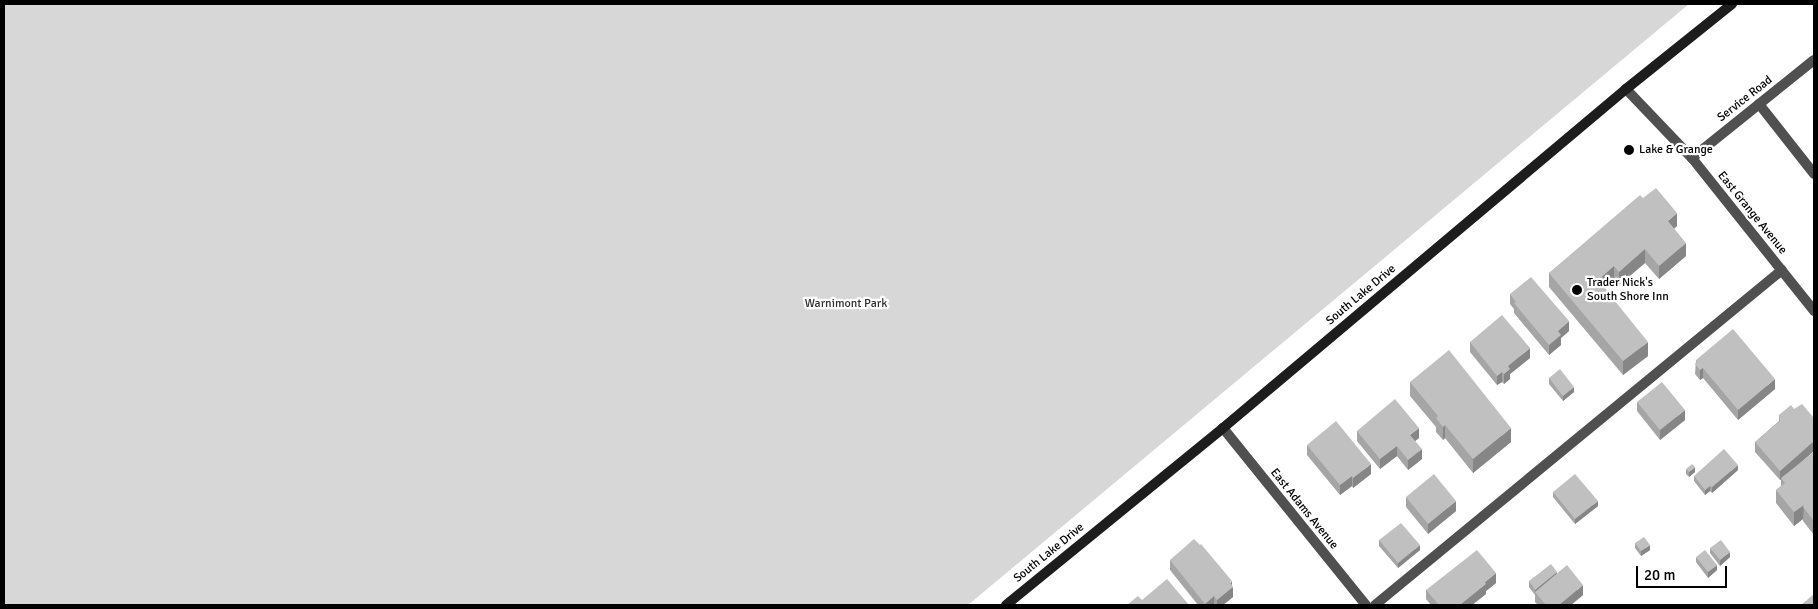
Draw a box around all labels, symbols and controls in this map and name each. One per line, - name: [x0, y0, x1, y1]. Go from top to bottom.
- street label: Service Road: [1715, 73, 1775, 125]
- place label: Lake & Grange: [1639, 143, 1713, 157]
- marker: Lake & Grange: [1623, 144, 1635, 156]
- street label: East Grange Avenue: [1714, 169, 1790, 257]
- street label: South Lake Drive: [1323, 262, 1399, 328]
- place label: Trader Nick's South Shore Inn: [1587, 276, 1669, 304]
- marker: Trader Nick's South Shore Inn: [1571, 284, 1583, 296]
- park label: Warnimont Park: [805, 297, 887, 311]
- street label: East Adams Avenue: [1267, 466, 1341, 552]
- street label: South Lake Drive: [1011, 520, 1087, 586]
- scale bar: [1638, 556, 1729, 588]
- text: 20 m: [1644, 566, 1675, 584]

